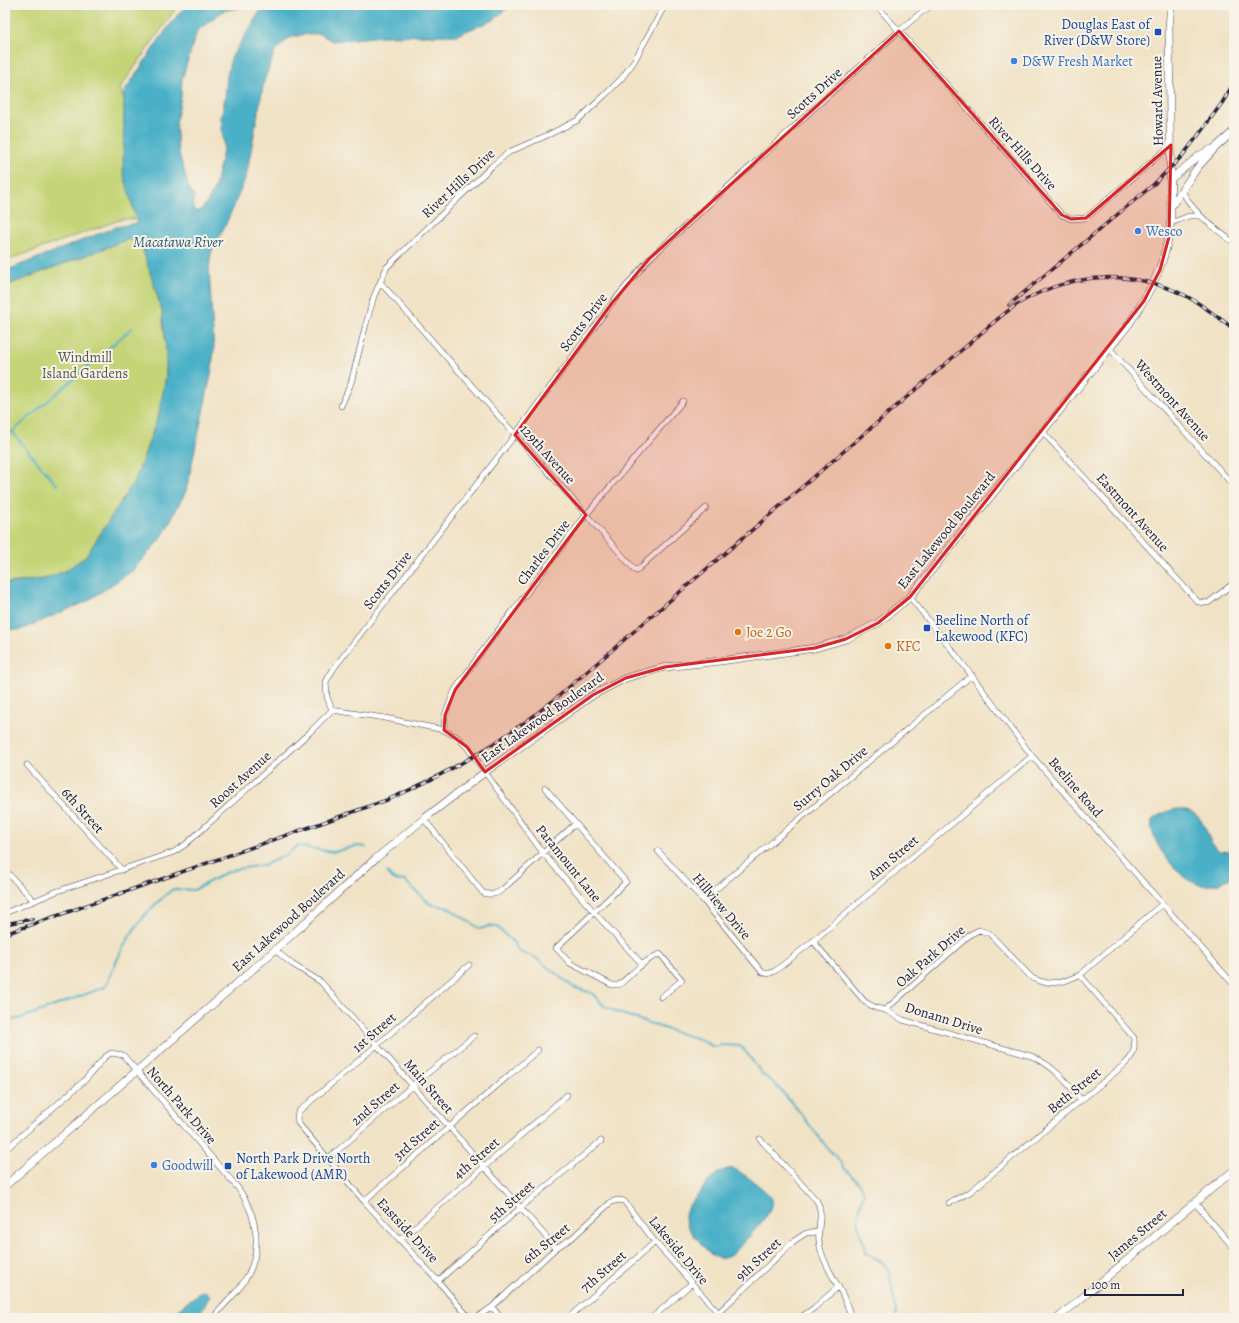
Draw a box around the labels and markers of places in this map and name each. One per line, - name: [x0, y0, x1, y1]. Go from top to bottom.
- place label: Douglas East of River (D&W Store): [1044, 15, 1152, 50]
- marker: Douglas East of River (D&W Store): [1153, 27, 1163, 37]
- place label: D&W Fresh Market: [1022, 52, 1133, 71]
- marker: D&W Fresh Market: [1009, 56, 1019, 66]
- place label: Wesco: [1145, 222, 1183, 241]
- marker: Wesco: [1133, 226, 1143, 236]
- place label: Beeline North of Lakewood (KFC): [935, 611, 1031, 646]
- place label: Joe 2 Go: [746, 623, 792, 642]
- marker: Beeline North of Lakewood (KFC): [922, 623, 932, 633]
- marker: Joe 2 Go: [733, 627, 743, 637]
- place label: KFC: [896, 637, 921, 656]
- marker: KFC: [883, 641, 893, 651]
- place label: North Park Drive North of Lakewood (AMR): [236, 1149, 371, 1184]
- place label: Goodwill: [162, 1156, 214, 1175]
- marker: Goodwill: [149, 1160, 159, 1170]
- marker: North Park Drive North of Lakewood (AMR): [223, 1161, 233, 1171]

